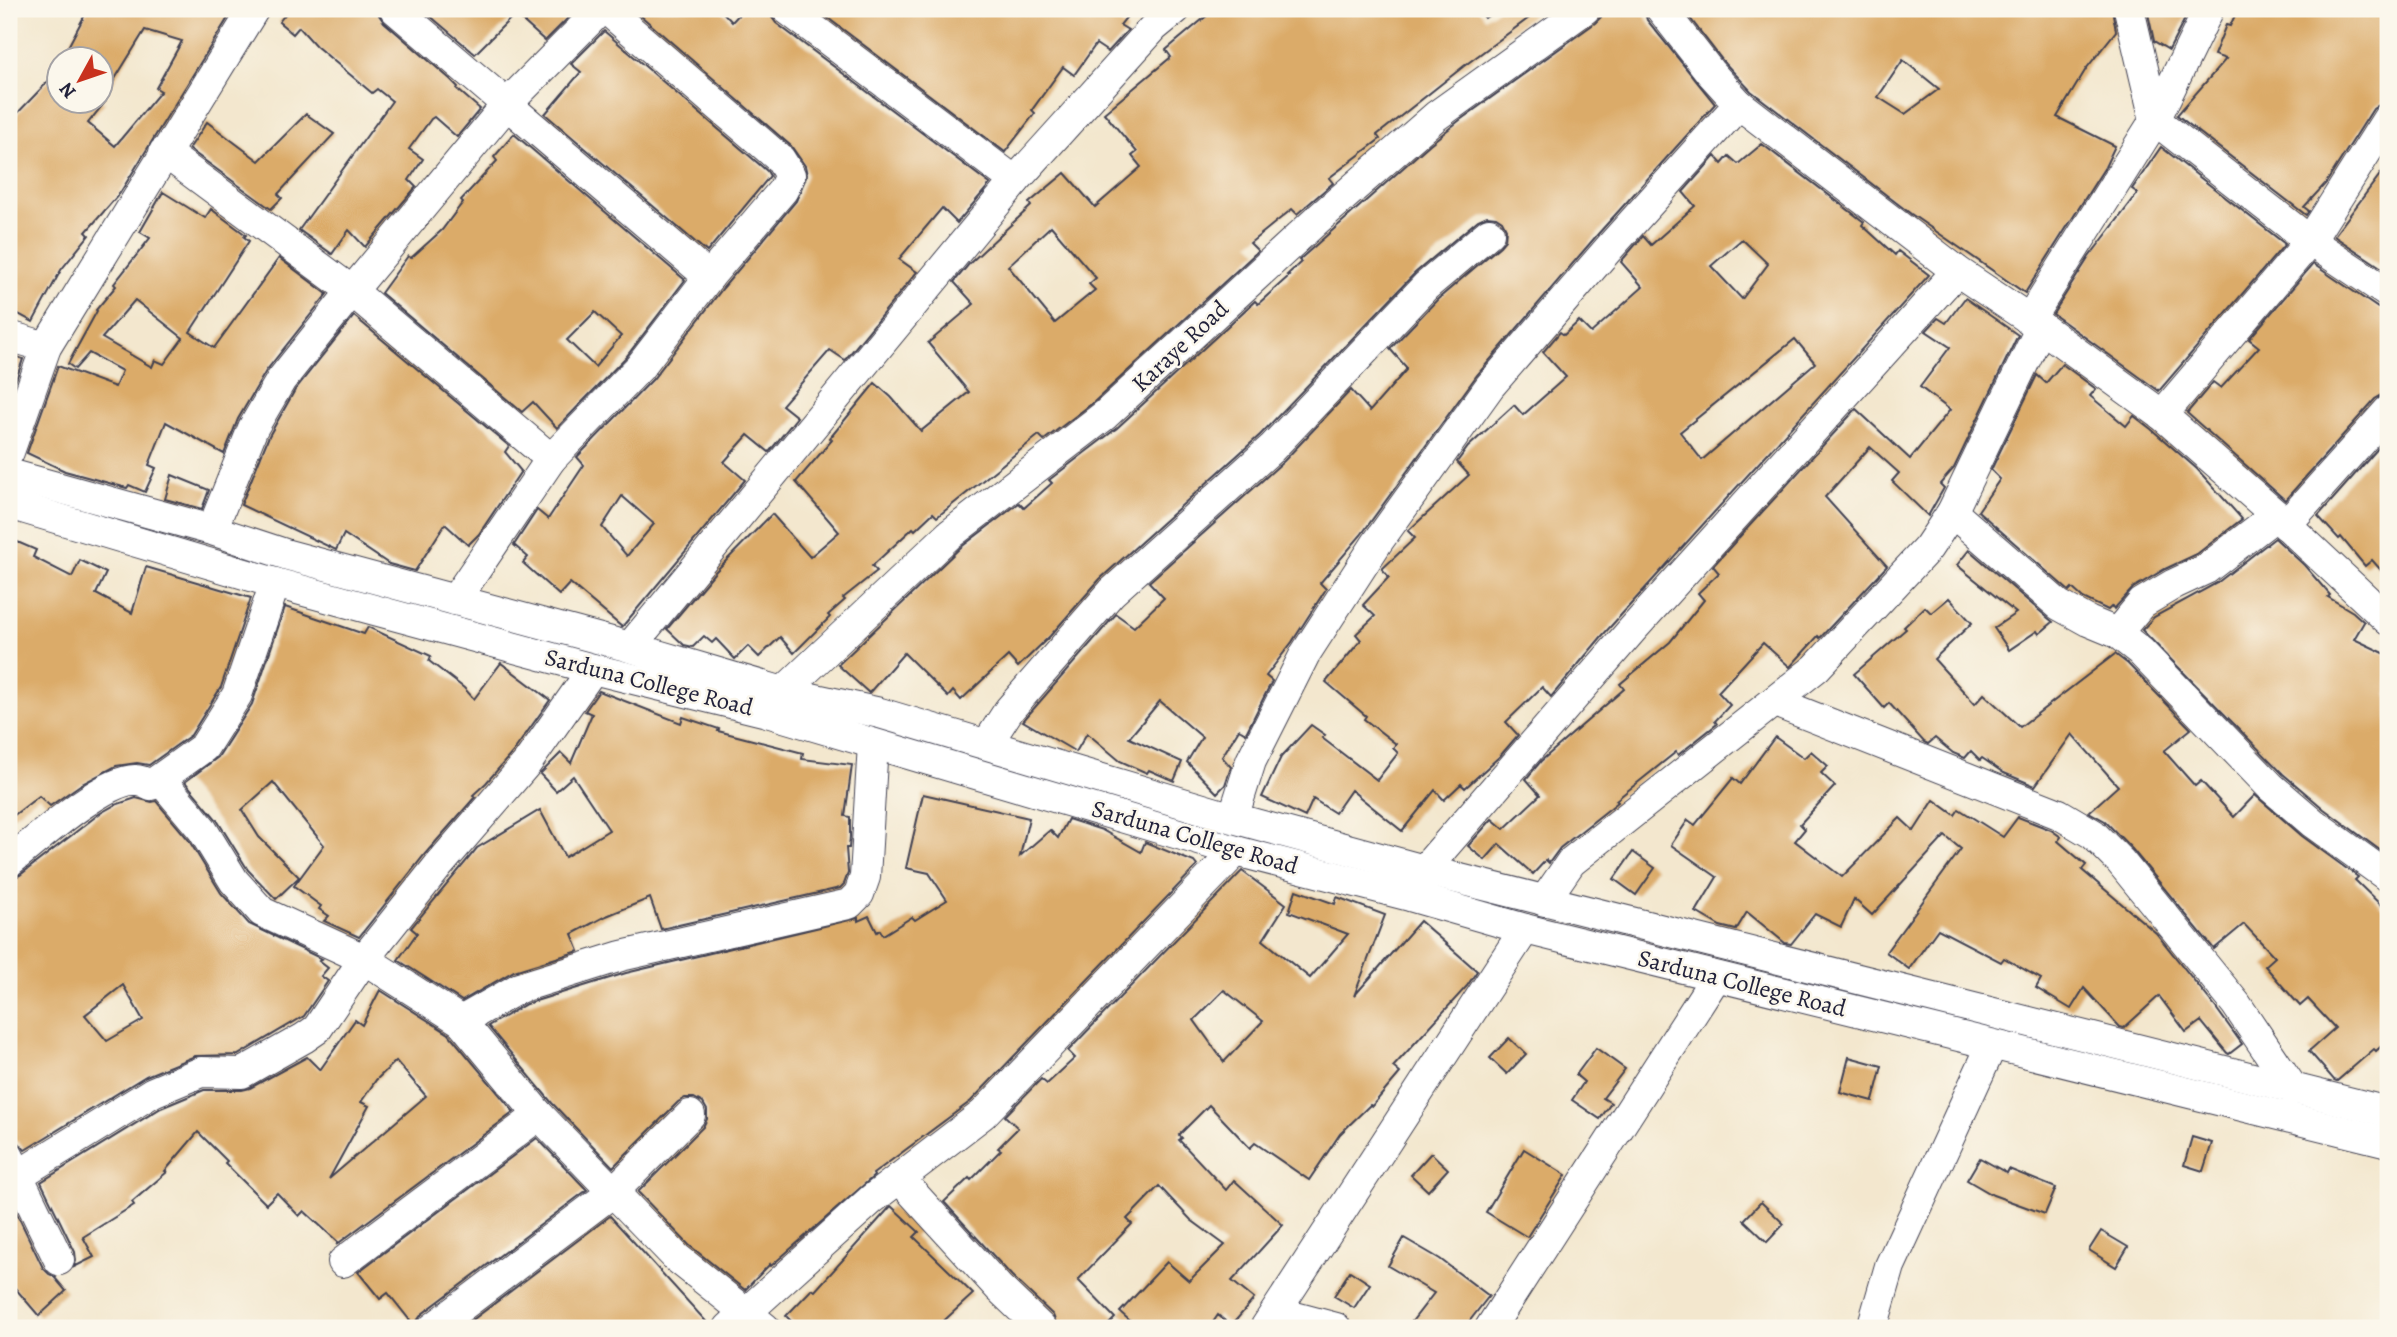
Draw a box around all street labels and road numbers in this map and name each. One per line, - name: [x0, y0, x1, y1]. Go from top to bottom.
- street label: Karaye Road: [1125, 293, 1235, 399]
- street label: Sarduna College Road: [542, 641, 757, 723]
- street label: Sarduna College Road: [1088, 792, 1302, 882]
- street label: Sarduna College Road: [1635, 942, 1850, 1024]

